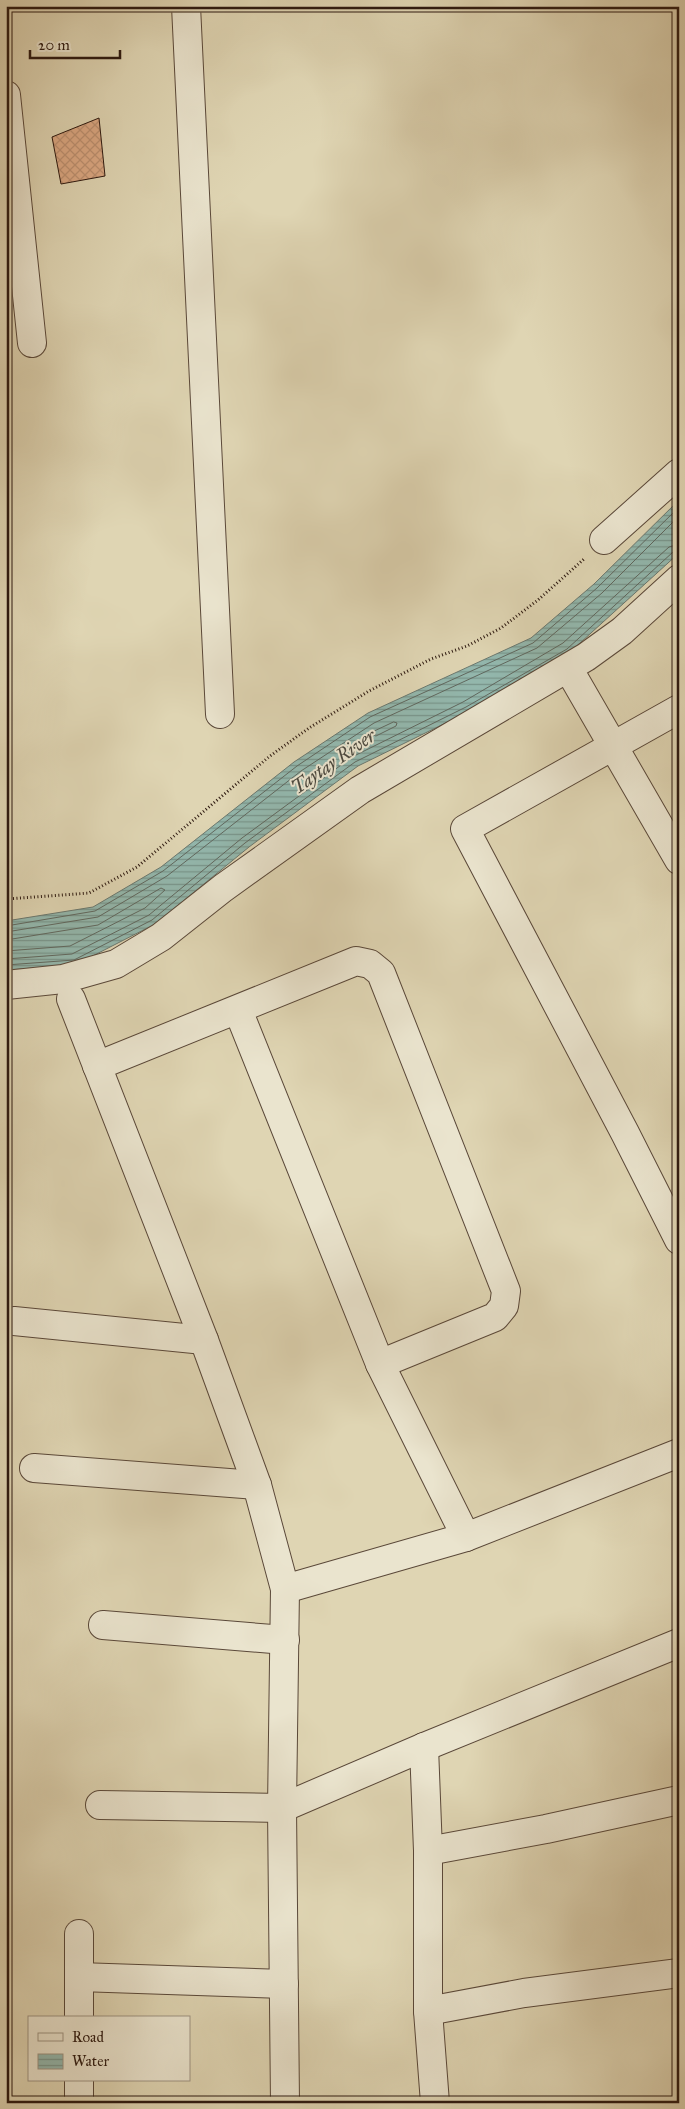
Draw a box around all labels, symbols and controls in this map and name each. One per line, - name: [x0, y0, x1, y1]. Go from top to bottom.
- scale bar: [30, 28, 120, 60]
- text: 20 m: [38, 36, 70, 54]
- water label: Taytay River: [287, 723, 381, 799]
- legend: [28, 2016, 190, 2082]
- text: Road: [72, 2028, 104, 2046]
- text: Water: [72, 2052, 109, 2070]

